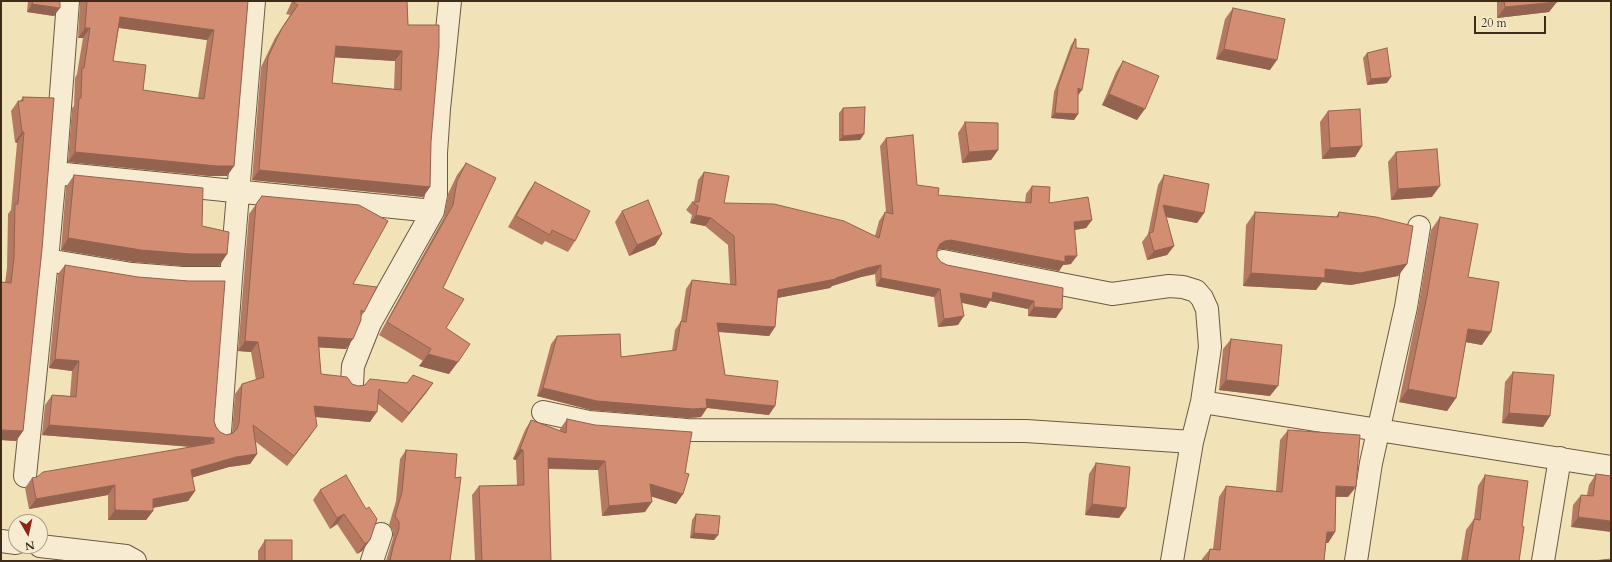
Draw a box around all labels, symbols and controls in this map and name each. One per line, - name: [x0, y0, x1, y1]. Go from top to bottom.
- scale bar: [1476, 8, 1548, 34]
- text: 20 m: [1481, 15, 1507, 31]
- north arrow: [8, 514, 48, 554]
- text: N: [24, 537, 36, 554]

